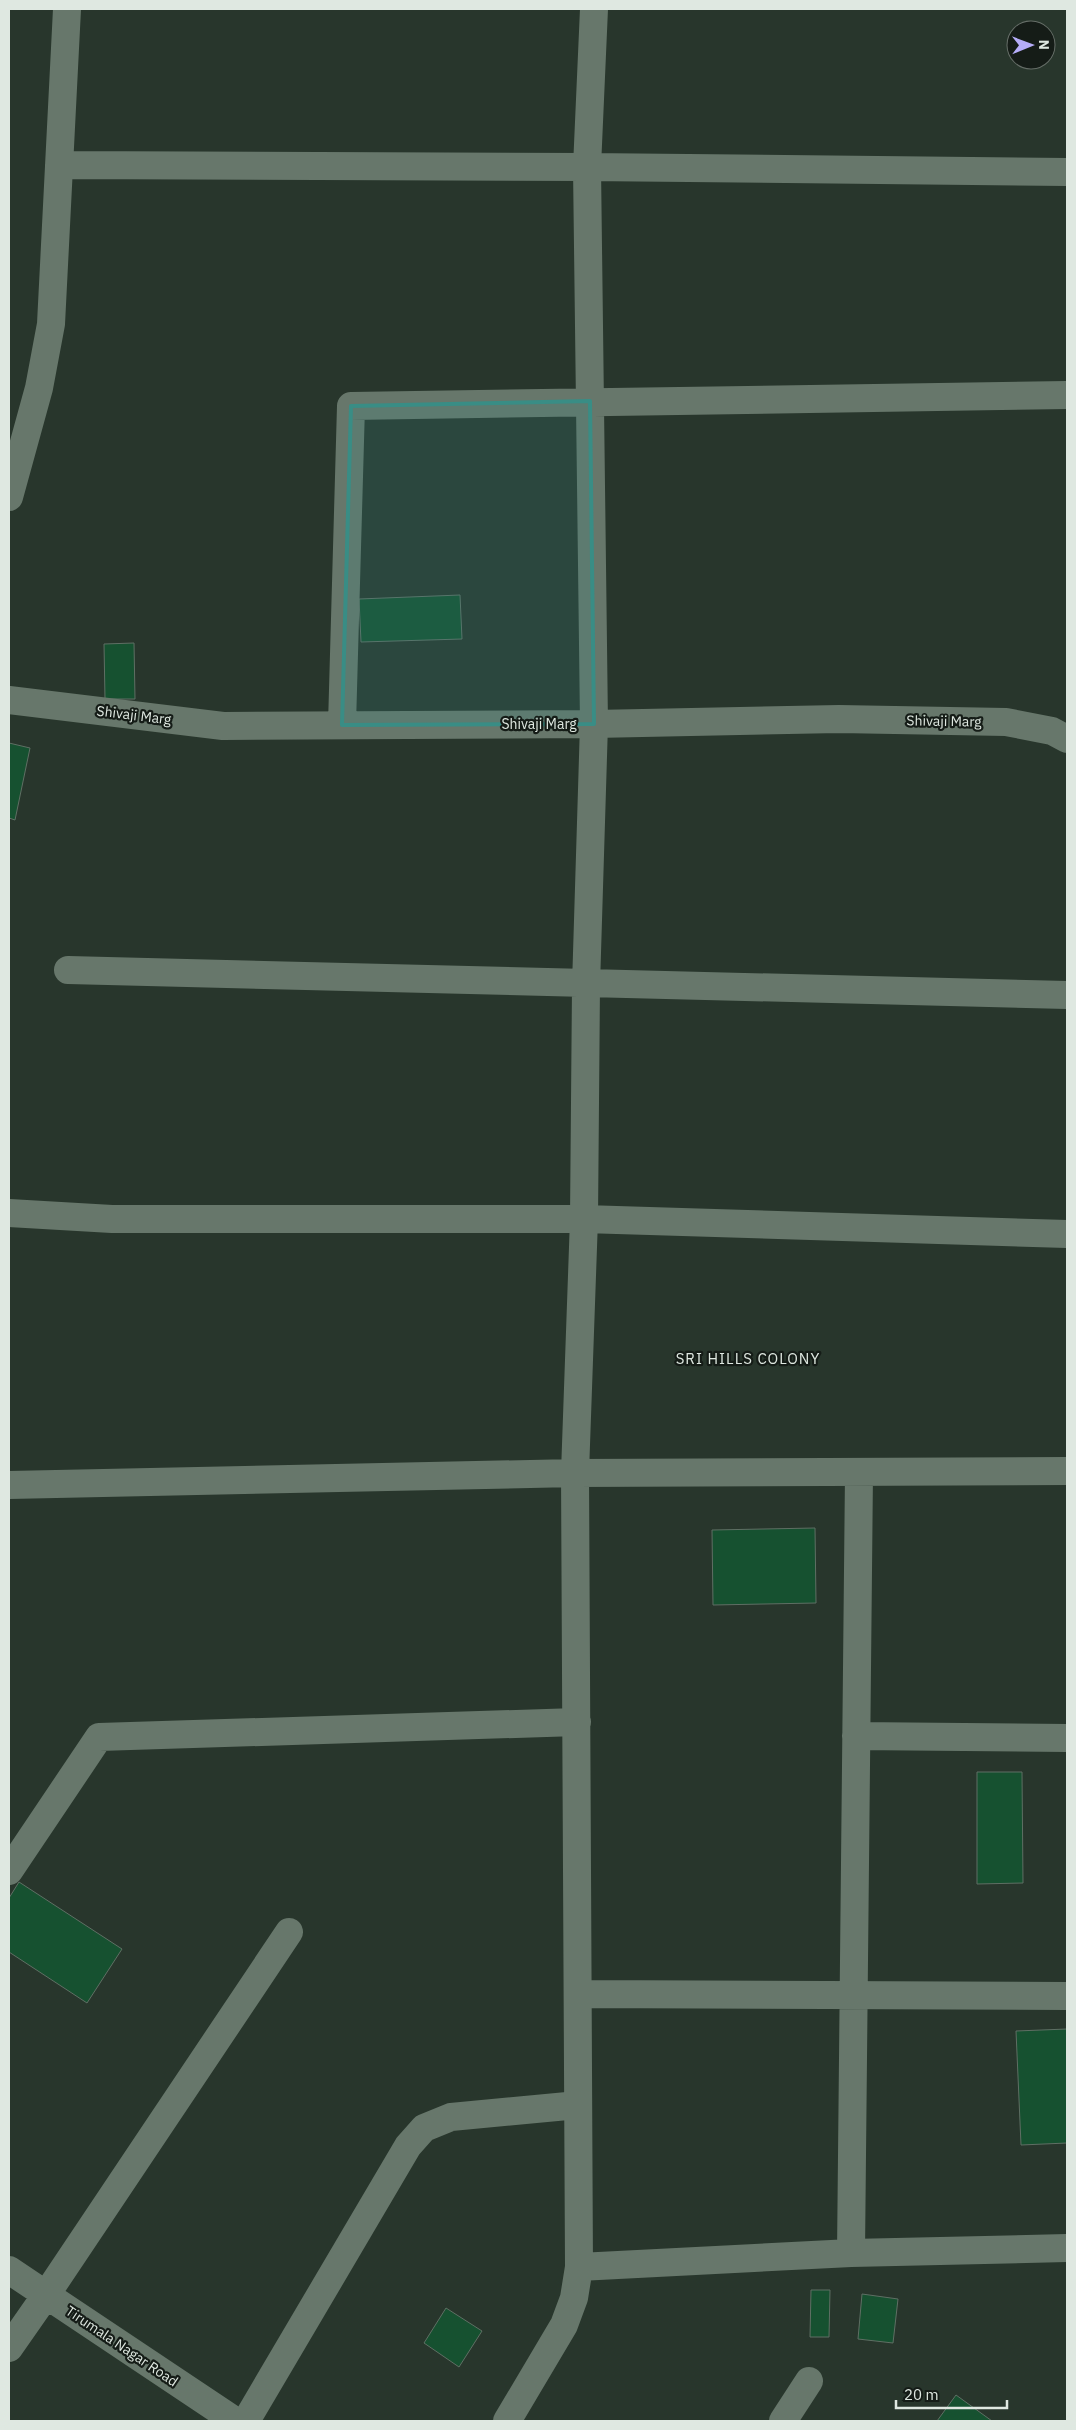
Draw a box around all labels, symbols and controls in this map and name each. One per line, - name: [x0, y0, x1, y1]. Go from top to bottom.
- north arrow: [1006, 20, 1056, 70]
- text: N: [1035, 40, 1053, 50]
- street label: Shivaji Marg: [96, 701, 173, 729]
- street label: Shivaji Marg: [906, 711, 982, 731]
- street label: Shivaji Marg: [501, 715, 577, 733]
- district label: SRI HILLS COLONY: [676, 1349, 820, 1368]
- street label: Tirumala Nagar Road: [62, 2302, 182, 2390]
- scale bar: [896, 2378, 1007, 2410]
- text: 20 m: [904, 2385, 939, 2404]

